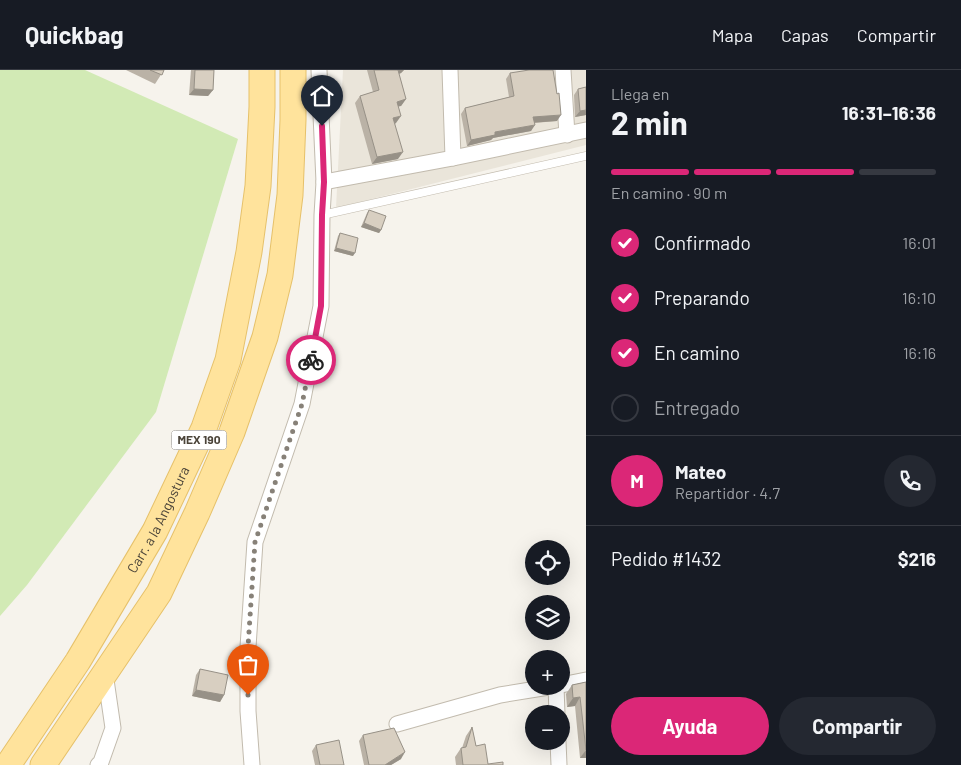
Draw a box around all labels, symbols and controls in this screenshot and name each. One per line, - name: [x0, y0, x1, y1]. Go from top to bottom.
- text: Quickbag: [25, 20, 124, 49]
- text: Mapa: [712, 24, 753, 46]
- text: Capas: [781, 24, 829, 46]
- text: Compartir: [857, 24, 936, 46]
- pin: [301, 75, 343, 126]
- icon: home: [308, 82, 336, 110]
- text: Llega en: [611, 84, 669, 103]
- text: 16:31–16:36: [842, 101, 936, 124]
- text: 2 min: [611, 103, 688, 141]
- text: En camino · 90 m: [611, 183, 727, 202]
- icon: check: [611, 229, 639, 257]
- text: Confirmado: [654, 231, 751, 254]
- text: 16:01: [903, 233, 936, 252]
- icon: check: [611, 284, 639, 312]
- text: Preparando: [654, 286, 750, 309]
- text: 16:10: [902, 288, 936, 307]
- courier: [286, 335, 336, 385]
- icon: check: [611, 339, 639, 367]
- text: En camino: [654, 341, 740, 364]
- text: 16:16: [903, 343, 936, 362]
- icon: bike: [297, 346, 325, 374]
- text: Entregado: [654, 396, 740, 419]
- road number: MEX 190: [172, 430, 226, 450]
- button: phone: [884, 455, 936, 507]
- text: Mateo: [675, 460, 726, 483]
- street label: Carr. a la Angostura: [123, 463, 193, 576]
- text: M: [630, 469, 644, 492]
- text: Repartidor · 4.7: [675, 483, 780, 502]
- map controls: [525, 540, 570, 750]
- button: locate: [525, 540, 570, 585]
- text: Pedido #1432: [611, 547, 721, 570]
- text: $216: [898, 547, 936, 570]
- button: layers: [525, 595, 570, 640]
- pin: [227, 644, 269, 695]
- button: +: [525, 650, 570, 695]
- icon: bag: [234, 651, 262, 679]
- button: Ayuda: [611, 697, 769, 755]
- button: Compartir: [779, 697, 936, 755]
- button: −: [525, 705, 570, 750]

